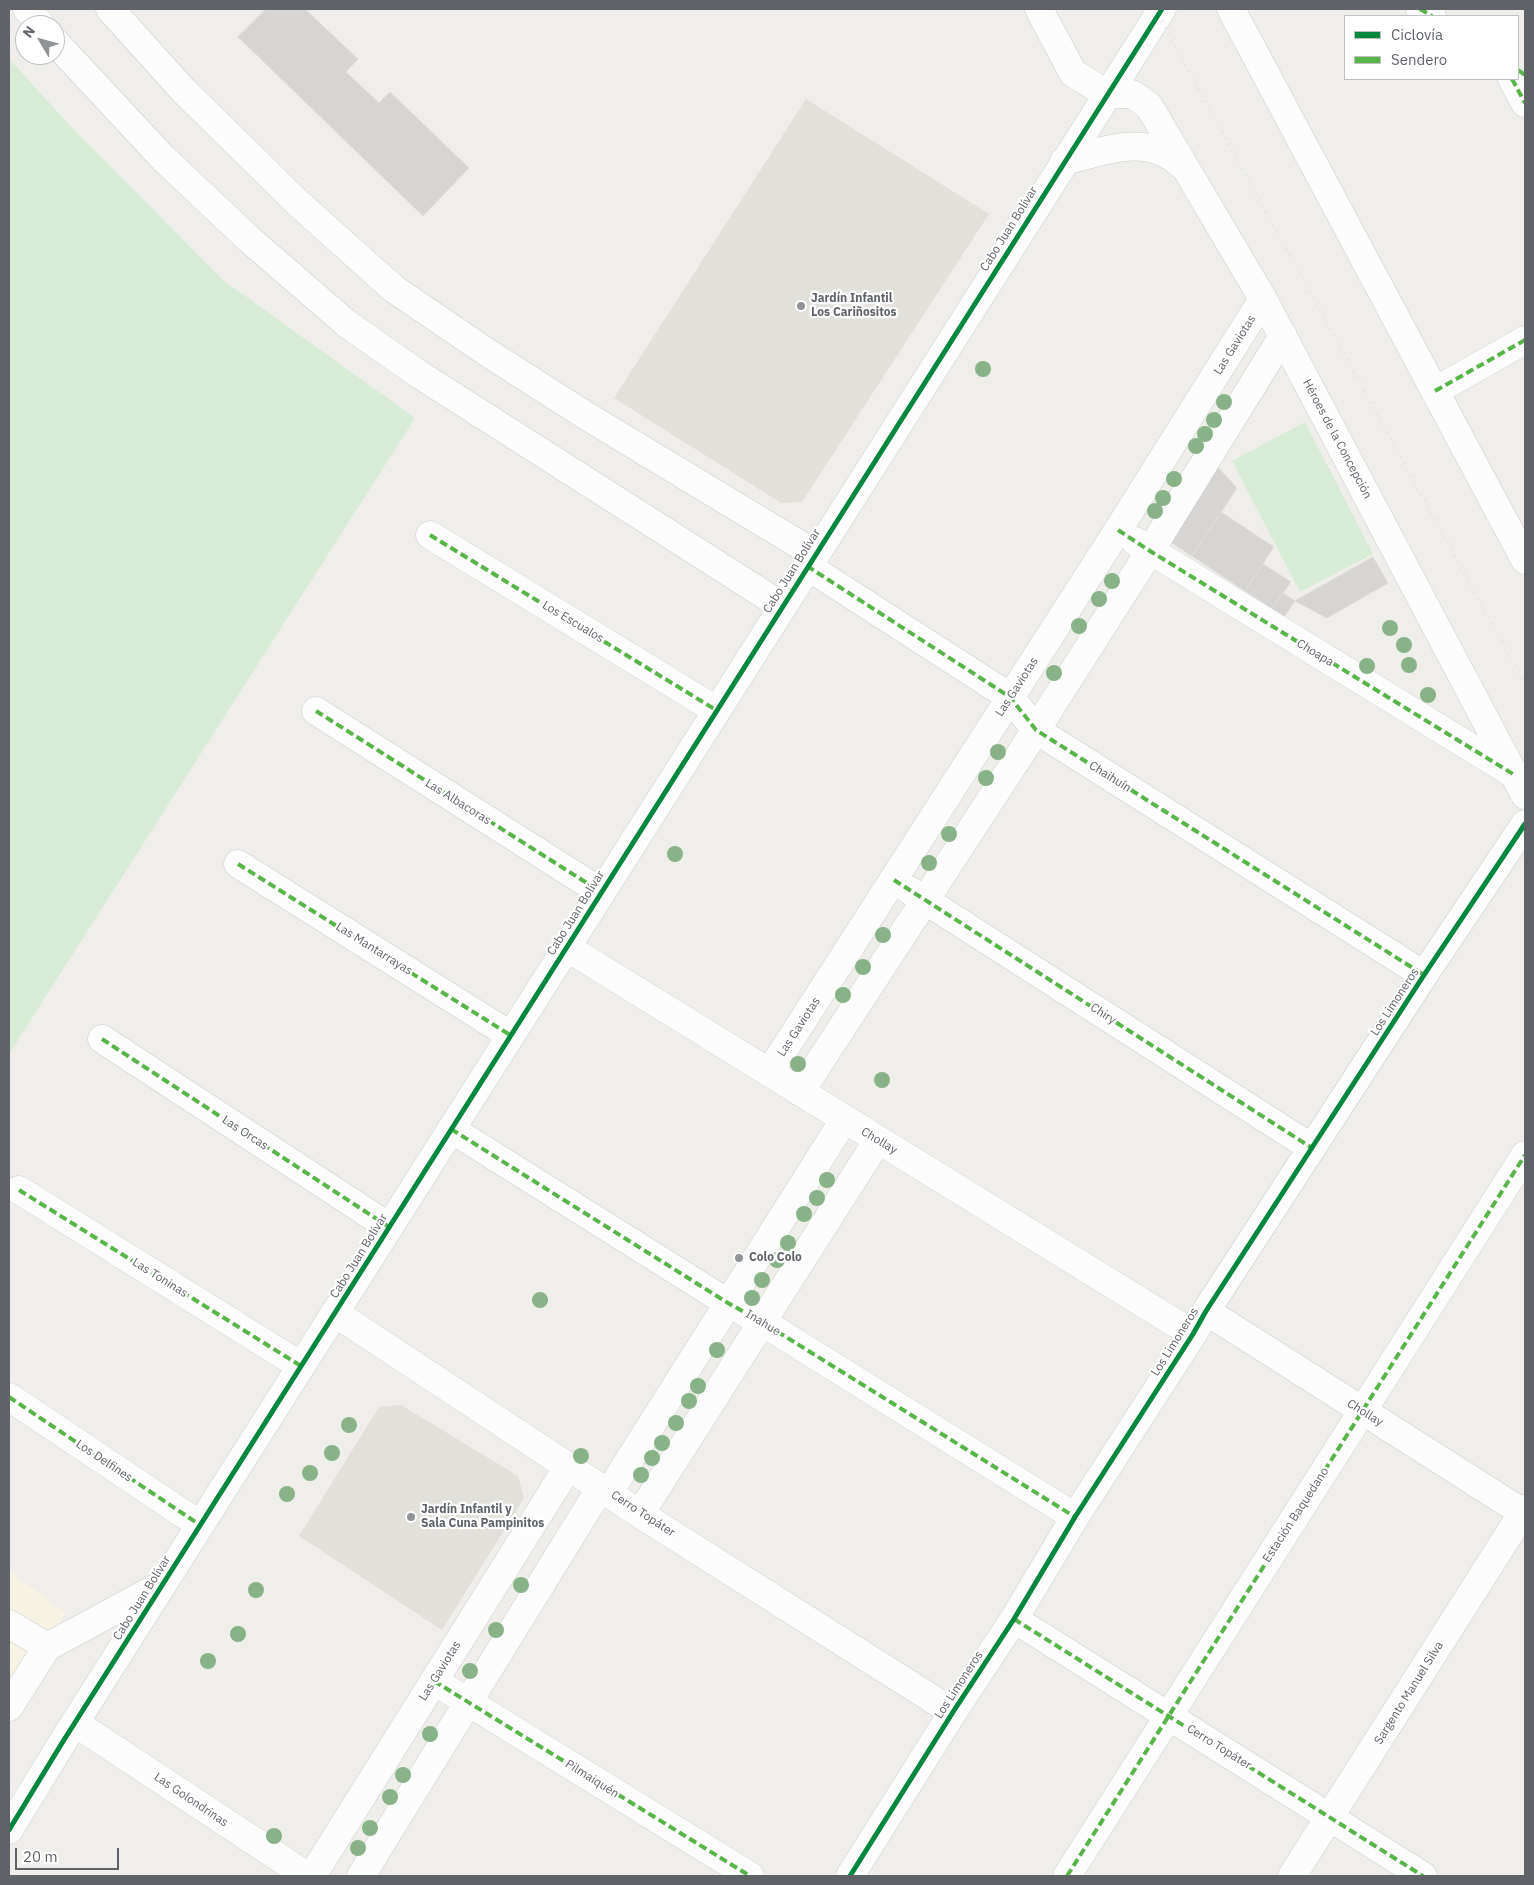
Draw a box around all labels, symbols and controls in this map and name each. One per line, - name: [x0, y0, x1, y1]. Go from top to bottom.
- north arrow: [15, 15, 65, 65]
- legend: [1344, 15, 1519, 80]
- text: N: [19, 22, 39, 41]
- text: Ciclovía: [1391, 25, 1443, 44]
- text: Sendero: [1391, 50, 1447, 69]
- street label: Cabo Juan Bolívar: [977, 184, 1041, 274]
- place label: Jardín Infantil Los Cariñositos: [811, 292, 897, 320]
- marker: Jardín Infantil Los Cariñositos: [795, 300, 807, 312]
- street label: Las Gaviotas: [1211, 312, 1259, 378]
- street label: Héroes de la Concepción: [1299, 377, 1375, 501]
- street label: Cabo Juan Bolívar: [760, 526, 824, 616]
- street label: Los Escualos: [540, 598, 606, 646]
- street label: Choapa: [1294, 636, 1336, 670]
- street label: Las Gaviotas: [992, 655, 1042, 719]
- street label: Chaihuín: [1086, 758, 1134, 796]
- street label: Las Albacoras: [423, 776, 493, 828]
- street label: Cabo Juan Bolívar: [544, 868, 608, 958]
- street label: Las Mantarrayas: [333, 920, 415, 978]
- street label: Los Limoneros: [1368, 965, 1422, 1039]
- street label: Las Gaviotas: [774, 995, 824, 1059]
- street label: Chiry: [1087, 1000, 1119, 1028]
- street label: Las Orcas: [219, 1113, 271, 1153]
- street label: Chollay: [858, 1125, 900, 1157]
- street label: Cabo Juan Bolívar: [327, 1211, 391, 1301]
- place label: Colo Colo: [749, 1251, 802, 1265]
- marker: Colo Colo: [733, 1252, 745, 1264]
- street label: Las Toninas: [130, 1255, 190, 1301]
- street label: Los Limoneros: [1148, 1305, 1202, 1379]
- street label: Inahue: [743, 1307, 783, 1339]
- street label: Chollay: [1344, 1396, 1386, 1430]
- street label: Los Delfines: [73, 1437, 135, 1485]
- street label: Estación Baquedano: [1260, 1465, 1332, 1565]
- street label: Cerro Topáter: [608, 1488, 678, 1540]
- place label: Jardín Infantil y Sala Cuna Pampinitos: [421, 1503, 544, 1531]
- marker: Jardín Infantil y Sala Cuna Pampinitos: [405, 1511, 417, 1523]
- street label: Cabo Juan Bolívar: [110, 1553, 174, 1643]
- street label: Las Gaviotas: [416, 1638, 464, 1704]
- street label: Sargento Manuel Silva: [1371, 1639, 1447, 1747]
- street label: Los Limoneros: [932, 1648, 986, 1722]
- street label: Cerro Topáter: [1184, 1721, 1254, 1773]
- street label: Pilmaiquén: [562, 1757, 622, 1801]
- street label: Las Golondrinas: [151, 1770, 231, 1830]
- scale bar: [18, 1838, 121, 1870]
- text: 20 m: [23, 1847, 58, 1866]

